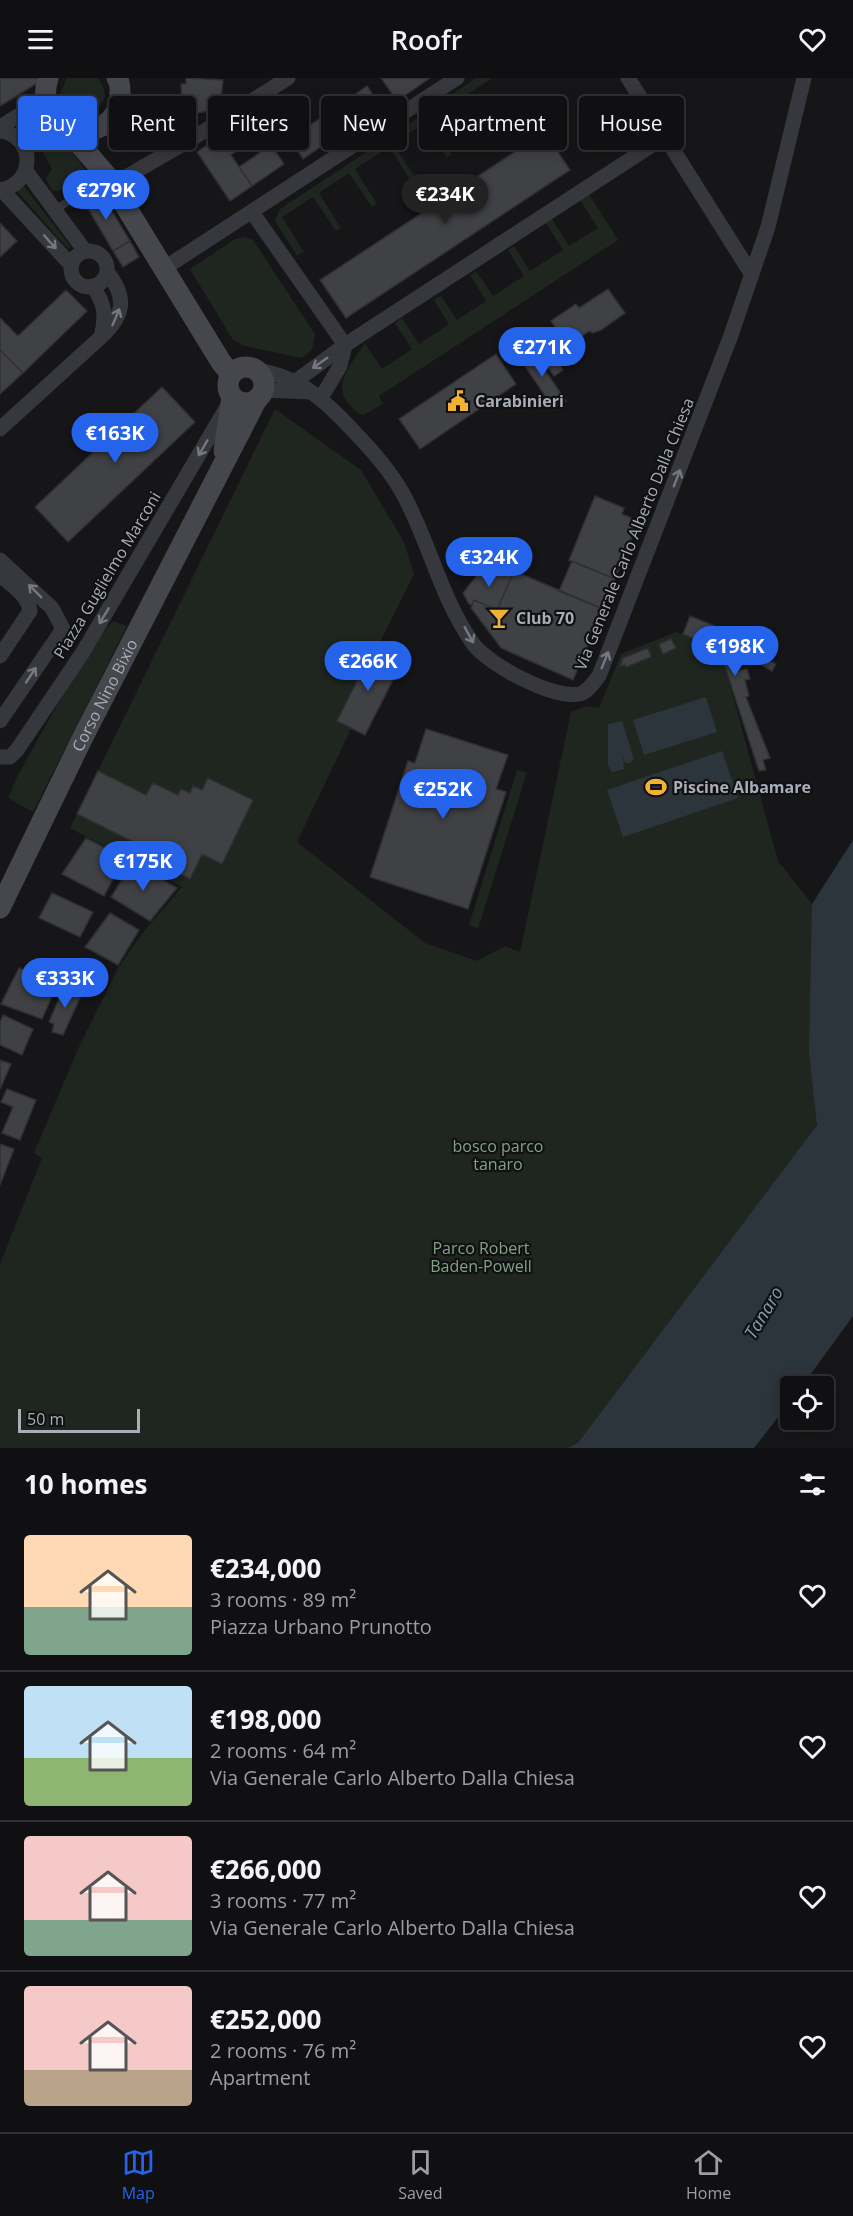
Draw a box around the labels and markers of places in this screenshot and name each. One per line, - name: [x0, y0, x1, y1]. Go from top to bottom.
- pin: €279K: [64, 170, 148, 221]
- pin: €234K: [403, 174, 487, 225]
- pin: €271K: [500, 327, 584, 378]
- public building icon: Carabinieri: [446, 389, 470, 413]
- place label: Carabinieri: [475, 390, 564, 412]
- pin: €163K: [73, 413, 157, 464]
- pin: €324K: [447, 537, 531, 588]
- bar icon: Club 70: [487, 606, 511, 630]
- place label: Club 70: [516, 607, 574, 629]
- pin: €198K: [693, 626, 777, 677]
- pin: €266K: [326, 641, 410, 692]
- pin: €252K: [401, 769, 485, 820]
- sports icon: Piscine Albamare: [644, 775, 668, 799]
- place label: Piscine Albamare: [673, 776, 811, 798]
- pin: €175K: [101, 841, 185, 892]
- pin: €333K: [23, 958, 107, 1009]

